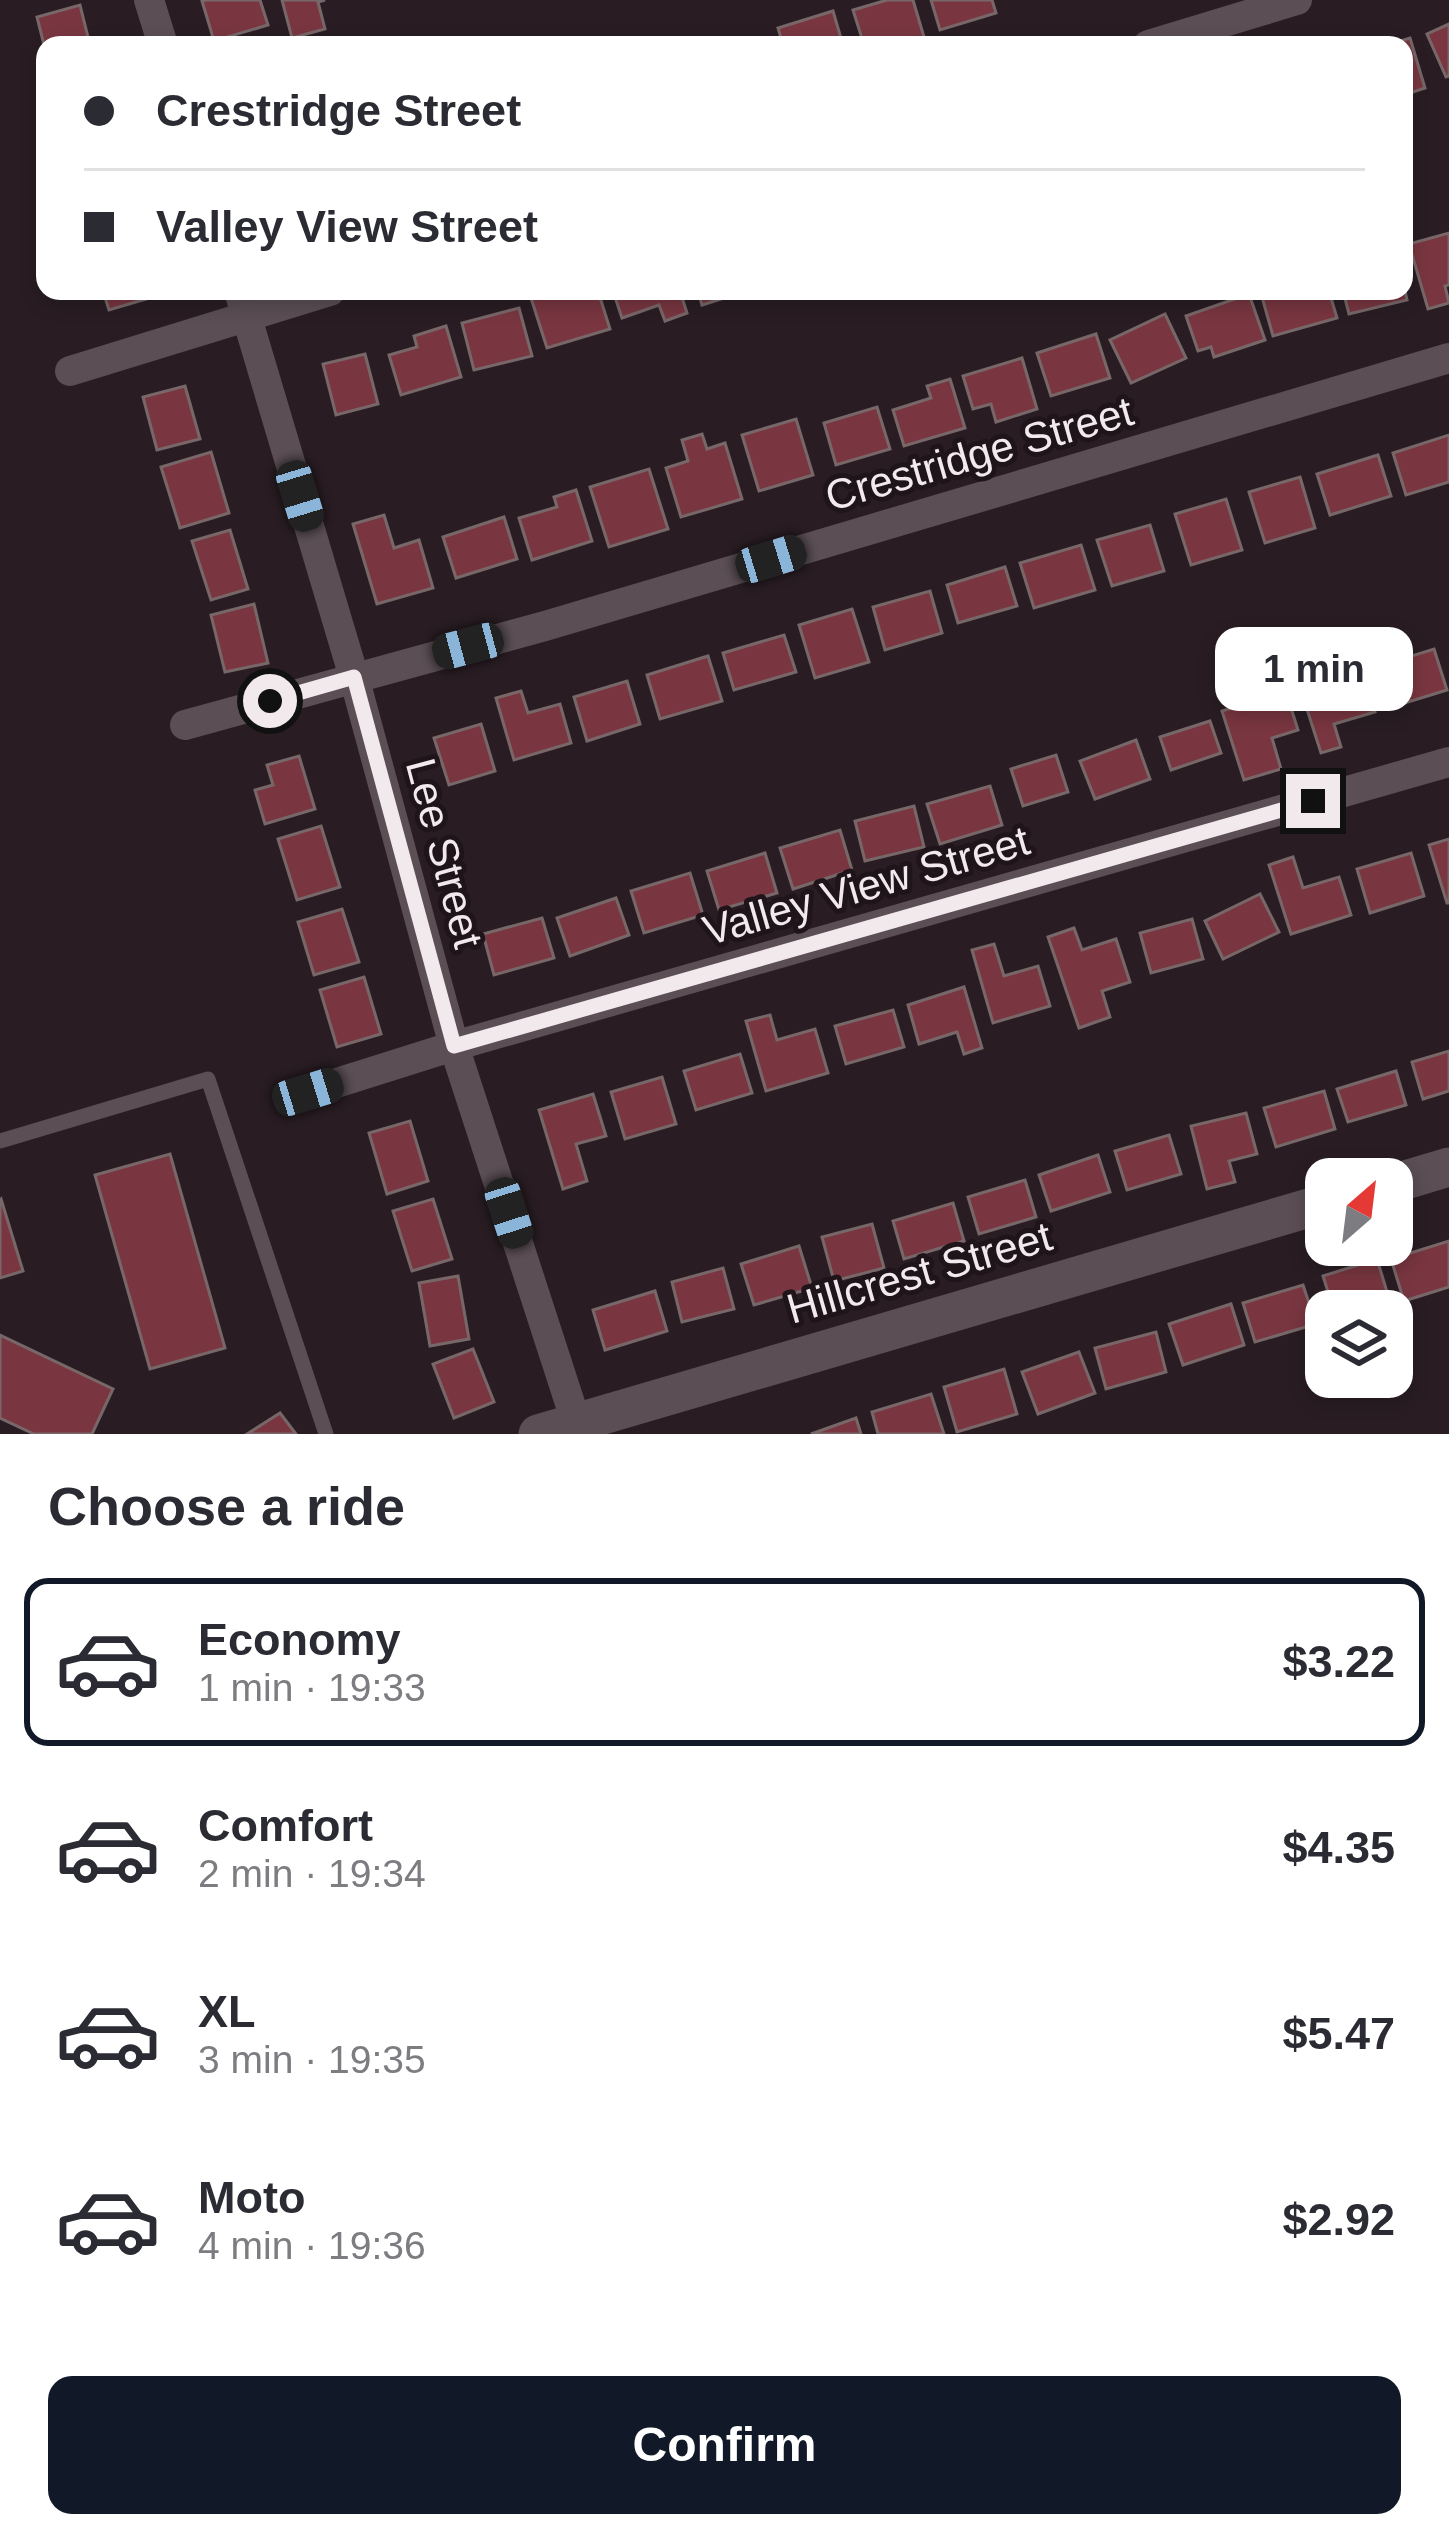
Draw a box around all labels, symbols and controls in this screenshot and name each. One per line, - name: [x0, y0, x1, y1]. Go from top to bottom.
- text: Crestridge Street: [156, 85, 521, 136]
- text: Valley View Street: [156, 201, 538, 252]
- street label: Crestridge Street: [820, 387, 1139, 520]
- car: [272, 456, 328, 536]
- car: [731, 531, 811, 587]
- car: [429, 619, 507, 673]
- callout: 1 min: [1214, 627, 1412, 711]
- text: 1 min: [1263, 647, 1365, 690]
- route start: [243, 674, 297, 728]
- street label: Lee Street: [397, 753, 492, 953]
- route end: [1286, 774, 1340, 828]
- street label: Valley View Street: [698, 816, 1035, 955]
- car: [268, 1064, 348, 1120]
- north arrow: [1305, 1158, 1413, 1266]
- map controls: [1305, 1158, 1413, 1398]
- car: [481, 1173, 537, 1253]
- street label: Hillcrest Street: [781, 1212, 1057, 1333]
- button: layers: [1305, 1290, 1413, 1398]
- text: Choose a ride: [48, 1476, 405, 1536]
- icon: car: [54, 1608, 162, 1716]
- text: Economy: [198, 1614, 401, 1665]
- text: $3.22: [1282, 1636, 1395, 1687]
- text: 1 min · 19:33: [198, 1666, 426, 1709]
- icon: car: [54, 1794, 162, 1902]
- text: Comfort: [198, 1800, 373, 1851]
- text: $4.35: [1282, 1822, 1395, 1873]
- text: 2 min · 19:34: [198, 1852, 426, 1895]
- icon: car: [54, 1980, 162, 2088]
- text: XL: [198, 1986, 256, 2037]
- text: $5.47: [1282, 2008, 1395, 2059]
- text: 3 min · 19:35: [198, 2038, 426, 2081]
- icon: car: [54, 2166, 162, 2274]
- text: Moto: [198, 2172, 305, 2223]
- text: $2.92: [1282, 2194, 1395, 2245]
- text: 4 min · 19:36: [198, 2224, 426, 2267]
- button: Confirm: [48, 2376, 1401, 2514]

